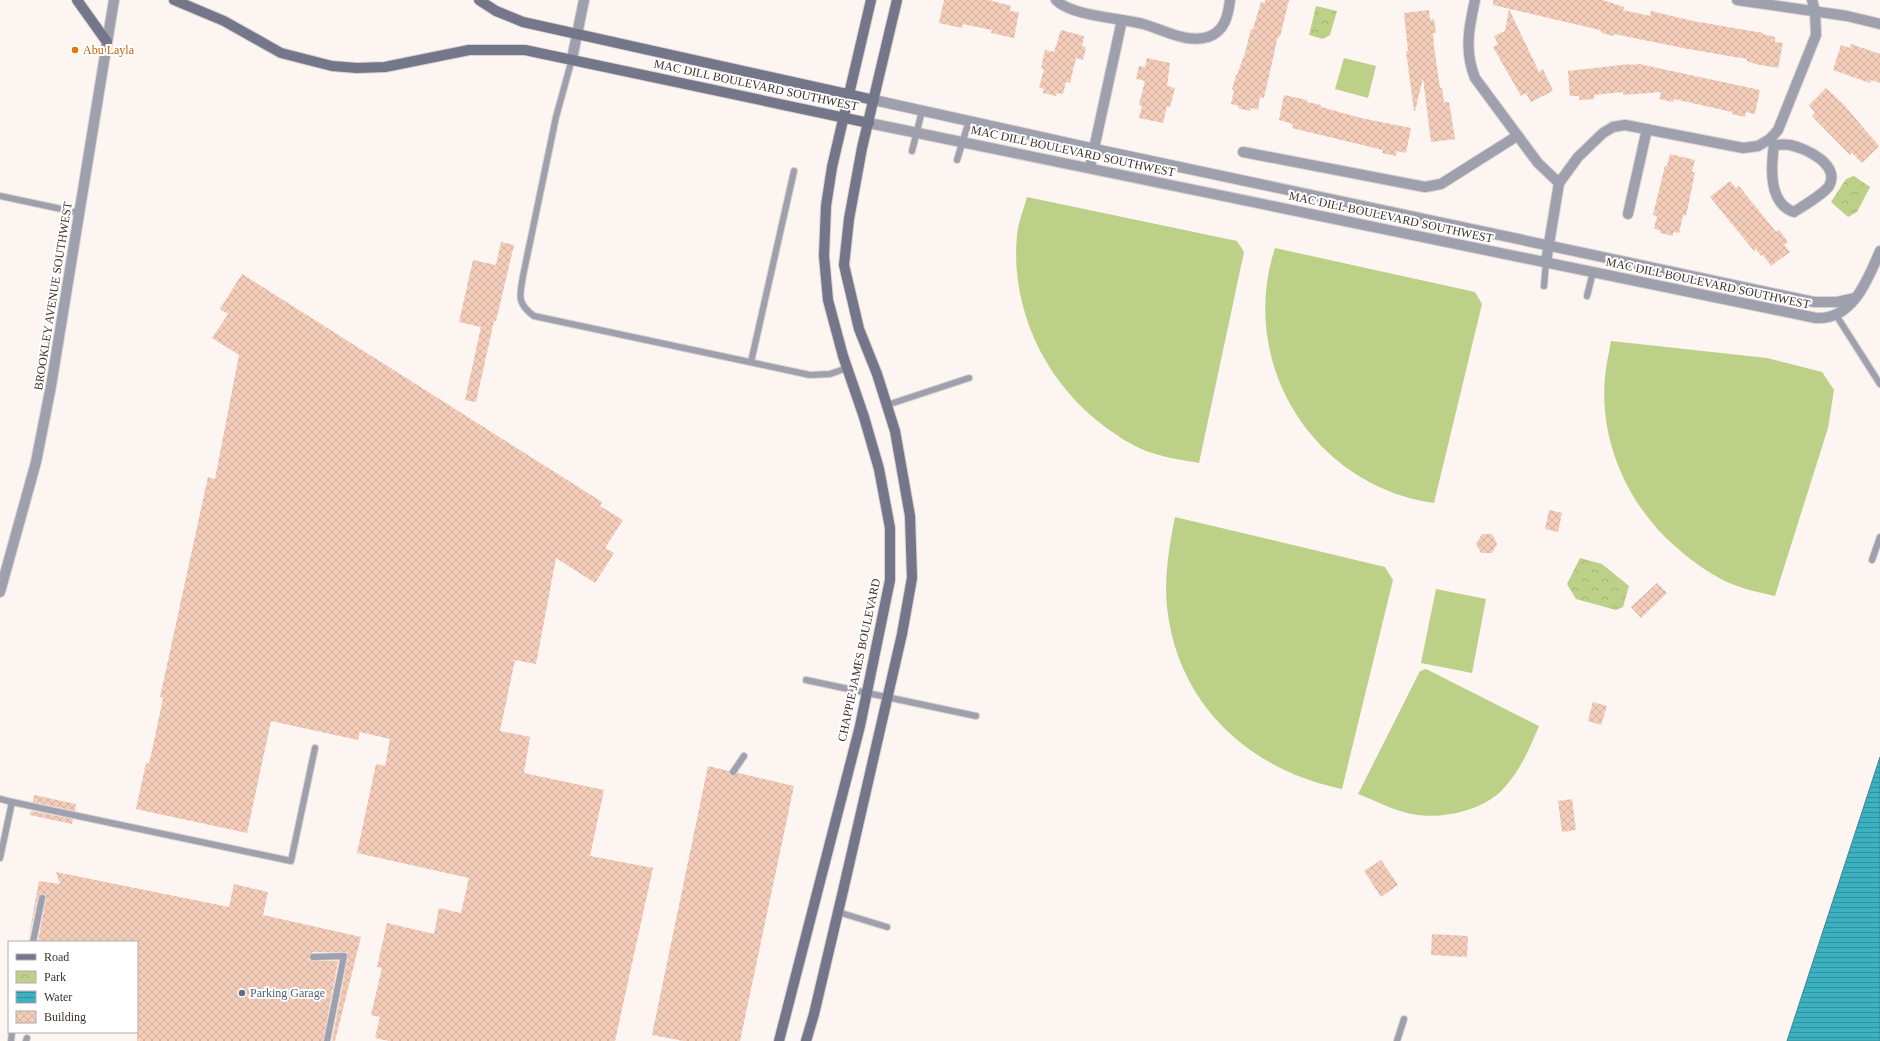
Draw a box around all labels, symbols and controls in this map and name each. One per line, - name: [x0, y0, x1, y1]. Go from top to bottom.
- place label: Abu Layla: [83, 43, 135, 57]
- marker: Abu Layla: [70, 45, 80, 55]
- street label: MAC DILL BOULEVARD SOUTHWEST: [653, 56, 860, 114]
- street label: MAC DILL BOULEVARD SOUTHWEST: [970, 122, 1177, 180]
- street label: MAC DILL BOULEVARD SOUTHWEST: [1288, 188, 1495, 246]
- street label: BROOKLEY AVENUE SOUTHWEST: [31, 200, 75, 391]
- street label: MAC DILL BOULEVARD SOUTHWEST: [1605, 254, 1812, 312]
- street label: CHAPPIE JAMES BOULEVARD: [835, 577, 883, 743]
- legend: [8, 941, 138, 1033]
- text: Road: [44, 950, 69, 964]
- text: Park: [44, 970, 66, 984]
- place label: Parking Garage: [250, 986, 325, 1000]
- marker: Parking Garage: [237, 988, 247, 998]
- text: Water: [44, 990, 72, 1004]
- text: Building: [44, 1010, 86, 1024]

